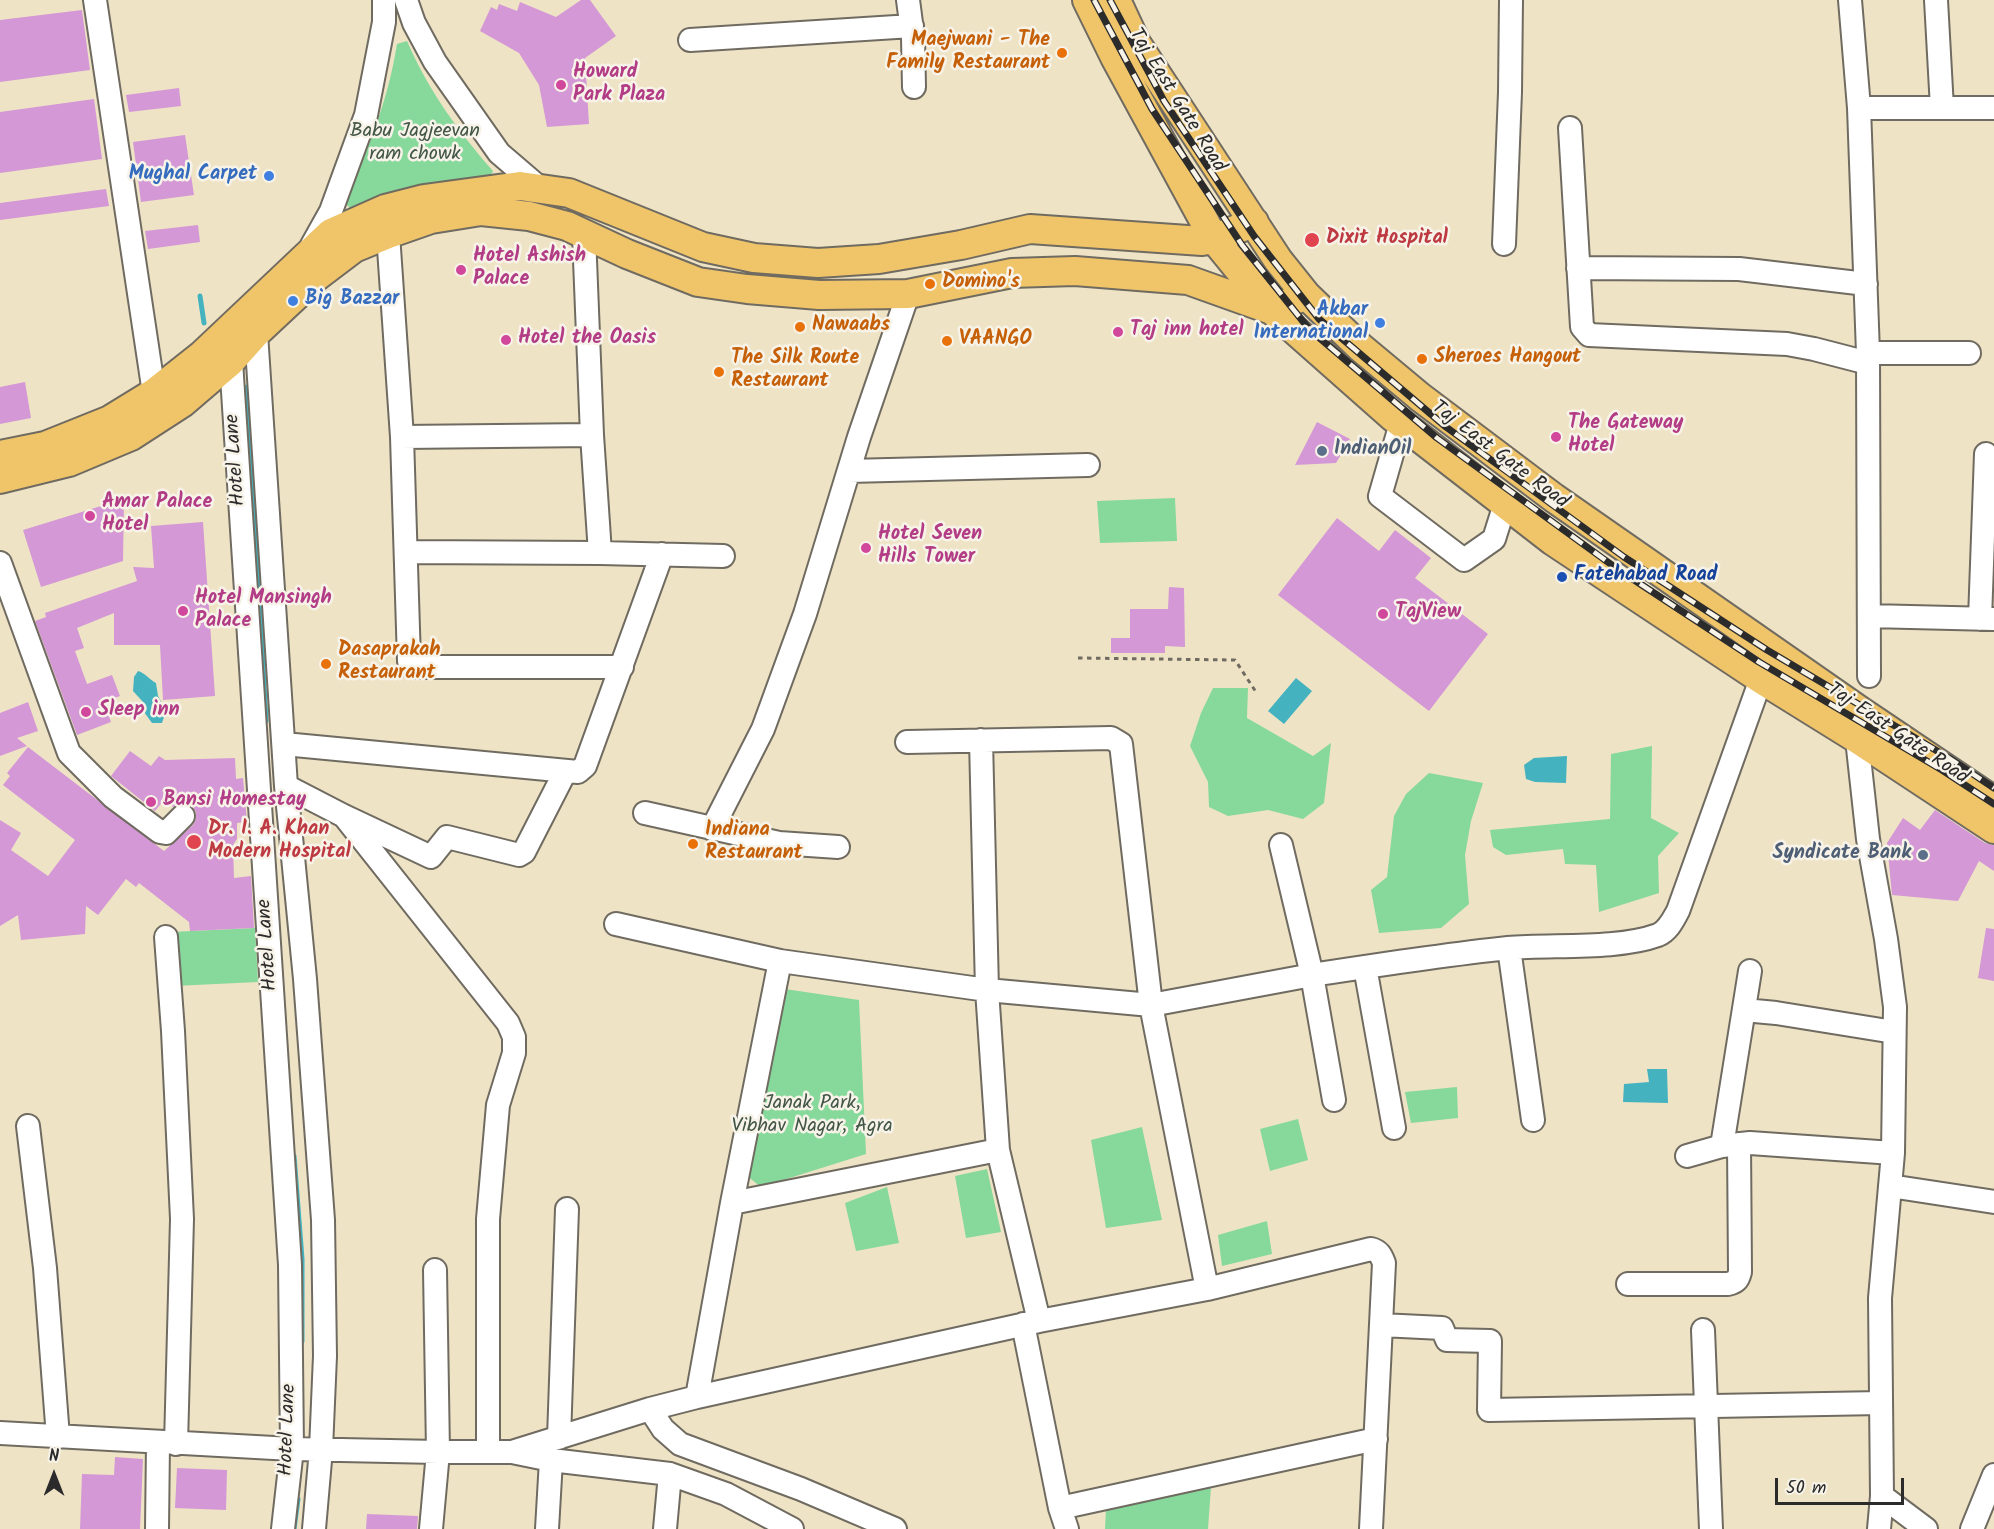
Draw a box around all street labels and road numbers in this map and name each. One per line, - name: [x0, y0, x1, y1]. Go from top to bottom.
- street label: Taj East Gate Road: [1122, 25, 1230, 177]
- street label: Taj East Gate Road: [1426, 397, 1572, 515]
- street label: Hotel Lane: [222, 413, 252, 507]
- street label: Taj East Gate Road: [1822, 679, 1972, 791]
- street label: Hotel Lane: [254, 898, 284, 992]
- street label: Hotel Lane: [275, 1384, 303, 1476]

